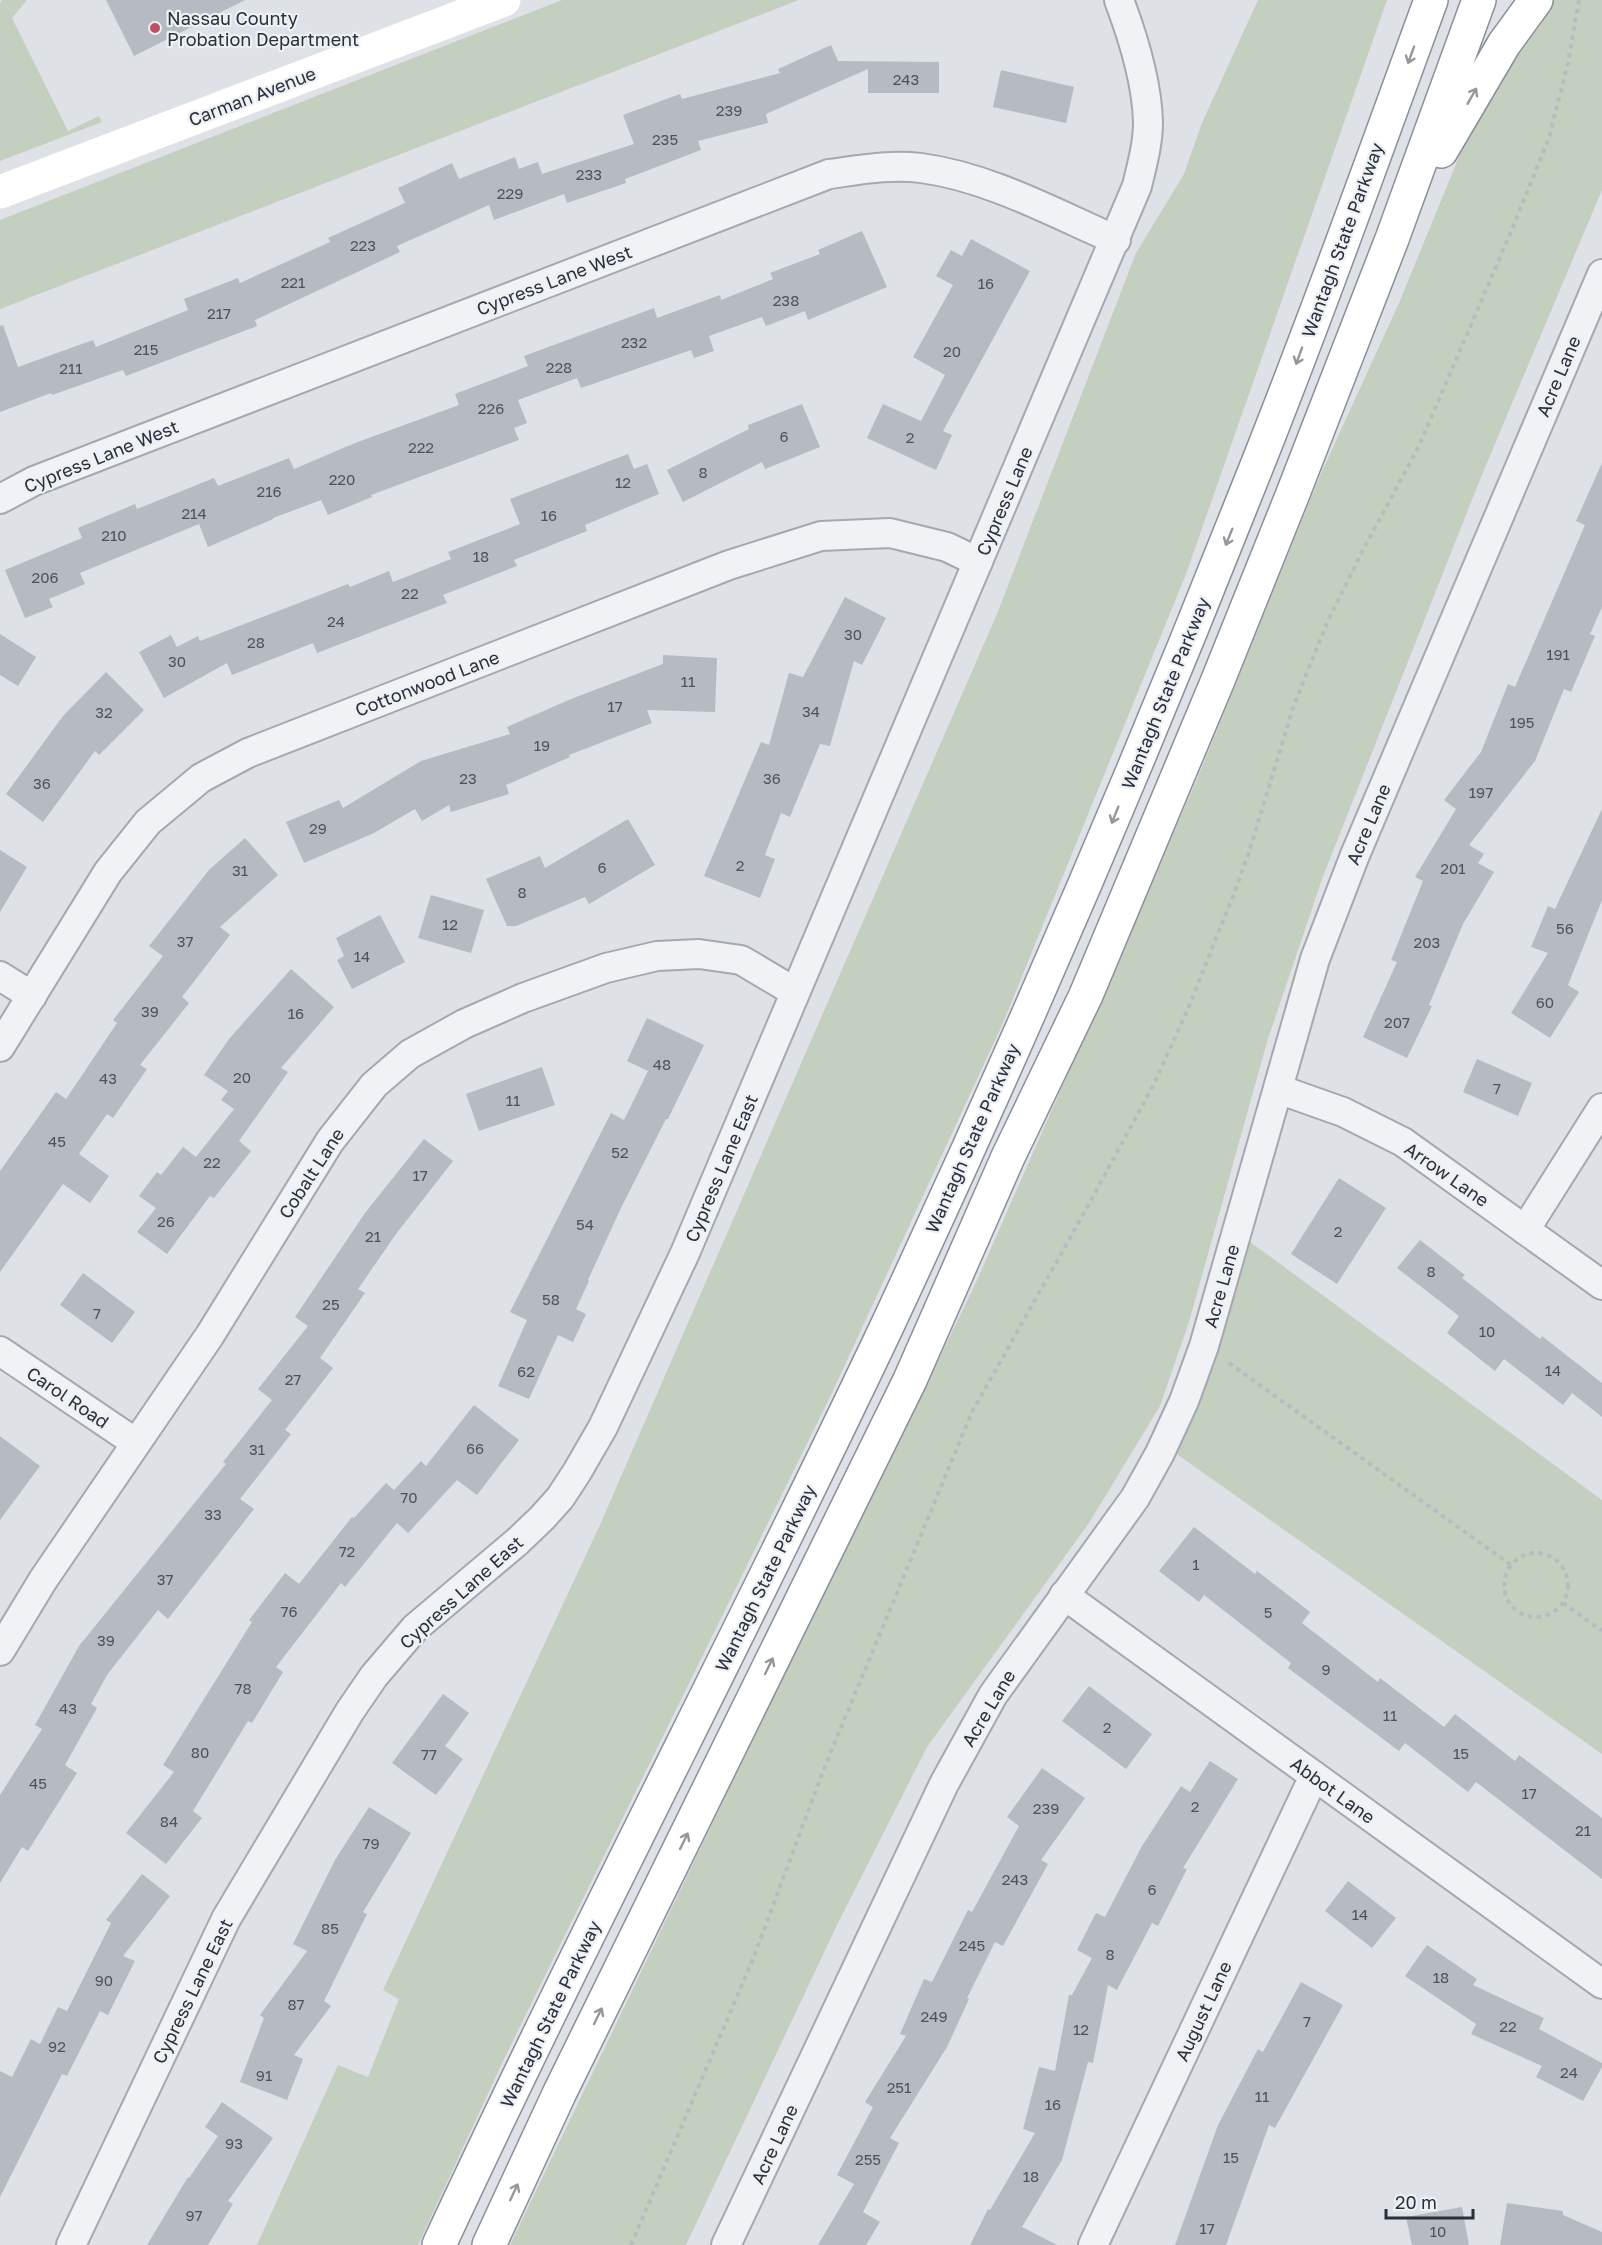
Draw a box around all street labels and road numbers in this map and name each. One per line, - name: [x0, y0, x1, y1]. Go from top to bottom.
- street label: Carman Avenue: [185, 62, 319, 130]
- street label: Wantagh State Parkway: [1297, 140, 1387, 340]
- street label: Cypress Lane West: [473, 240, 635, 320]
- street label: Acre Lane: [1531, 332, 1585, 420]
- street label: Cypress Lane West: [21, 415, 181, 497]
- street label: Cypress Lane: [971, 443, 1037, 559]
- street label: Wantagh State Parkway: [1116, 594, 1214, 792]
- street label: Cottonwood Lane: [352, 645, 502, 721]
- street label: Acre Lane: [1341, 780, 1395, 868]
- street label: Wantagh State Parkway: [920, 1040, 1024, 1236]
- street label: Cypress Lane East: [680, 1091, 762, 1245]
- street label: Cobalt Lane: [274, 1124, 348, 1222]
- street label: Arrow Lane: [1401, 1137, 1493, 1211]
- street label: Acre Lane: [1199, 1242, 1243, 1330]
- street label: Carol Road: [23, 1361, 113, 1433]
- street label: Wantagh State Parkway: [710, 1481, 820, 1675]
- street label: Cypress Lane East: [395, 1531, 527, 1653]
- street label: Acre Lane: [957, 1666, 1019, 1750]
- street label: Abbot Lane: [1287, 1752, 1379, 1828]
- street label: Cypress Lane East: [147, 1915, 237, 2067]
- street label: Wantagh State Parkway: [495, 1917, 605, 2111]
- street label: August Lane: [1170, 1957, 1236, 2065]
- street label: Acre Lane: [746, 2101, 802, 2187]

